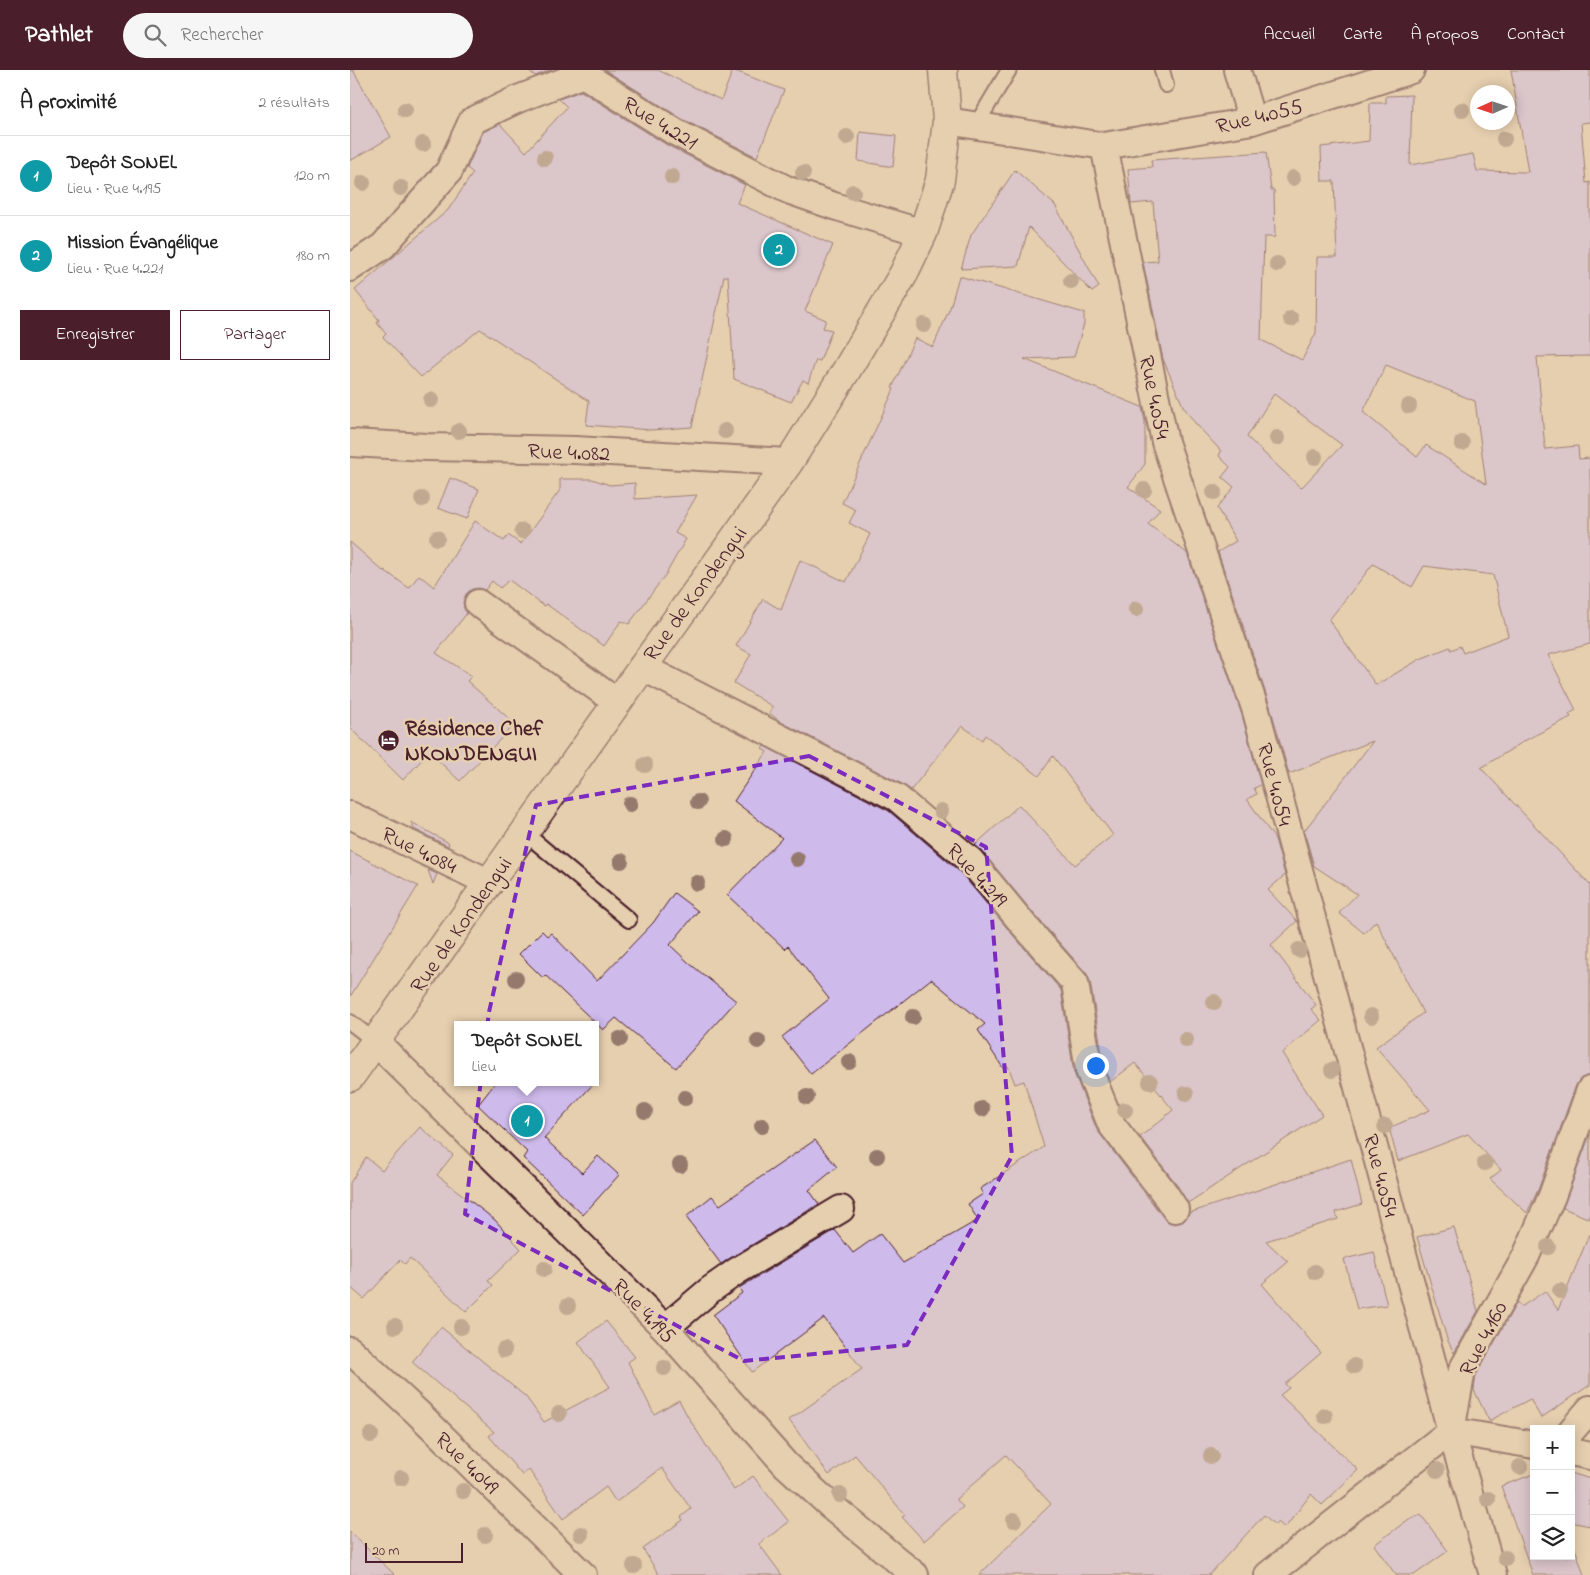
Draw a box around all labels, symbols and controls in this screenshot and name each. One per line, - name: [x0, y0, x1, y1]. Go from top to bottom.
- search box: [123, 13, 473, 58]
- text: Pathlet: [25, 18, 93, 53]
- icon: search: [141, 21, 169, 49]
- text: Rechercher: [181, 22, 263, 49]
- text: Accueil: [1263, 22, 1315, 48]
- text: Carte: [1343, 22, 1382, 48]
- text: À propos: [1410, 22, 1479, 48]
- text: Contact: [1507, 22, 1565, 48]
- north arrow: [1470, 85, 1515, 130]
- text: À proximité: [20, 88, 117, 118]
- street label: Rue 4.221: [616, 90, 703, 160]
- text: 2 résultats: [258, 91, 330, 115]
- street label: Rue 4.055: [1213, 92, 1306, 144]
- text: Depôt SONEL: [67, 150, 177, 177]
- text: 1: [33, 164, 39, 188]
- text: 120 m: [294, 164, 330, 188]
- text: Lieu · Rue 4.195: [67, 177, 162, 201]
- text: Mission Évangélique: [67, 230, 218, 257]
- pin: 2: [763, 231, 795, 269]
- text: 2: [32, 244, 40, 268]
- text: 180 m: [296, 244, 330, 268]
- text: Lieu · Rue 4.221: [67, 257, 163, 281]
- button: Enregistrer: [20, 310, 170, 360]
- button: Partager: [180, 310, 330, 360]
- street label: Rue 4.054: [1129, 353, 1178, 442]
- street label: Rue 4.082: [527, 437, 611, 471]
- street label: Rue de Kondengui: [636, 521, 757, 670]
- place label: Résidence Chef NKONDENGUI: [405, 714, 544, 771]
- hotel icon: Résidence Chef NKONDENGUI: [377, 728, 401, 752]
- street label: Rue 4.054: [1247, 740, 1300, 830]
- street label: Rue 4.084: [376, 820, 462, 884]
- street label: Rue 4.219: [937, 837, 1014, 916]
- street label: Rue de Kondengui: [403, 851, 522, 1001]
- popup: [454, 1021, 599, 1086]
- text: Depôt SONEL: [472, 1028, 581, 1055]
- your location: [1083, 1053, 1109, 1079]
- text: Lieu: [472, 1055, 497, 1079]
- pin: 1: [511, 1102, 543, 1140]
- street label: Rue 4.054: [1353, 1131, 1406, 1221]
- street label: Rue 4.195: [604, 1272, 682, 1352]
- street label: Rue 4.160: [1452, 1297, 1517, 1382]
- street label: Rue 4.049: [426, 1425, 506, 1503]
- map controls: [1530, 1425, 1575, 1560]
- button: +: [1530, 1425, 1575, 1470]
- button: −: [1530, 1470, 1575, 1515]
- button: layers: [1530, 1515, 1575, 1560]
- scale bar: [365, 1540, 462, 1563]
- text: 20 m: [372, 1541, 399, 1562]

